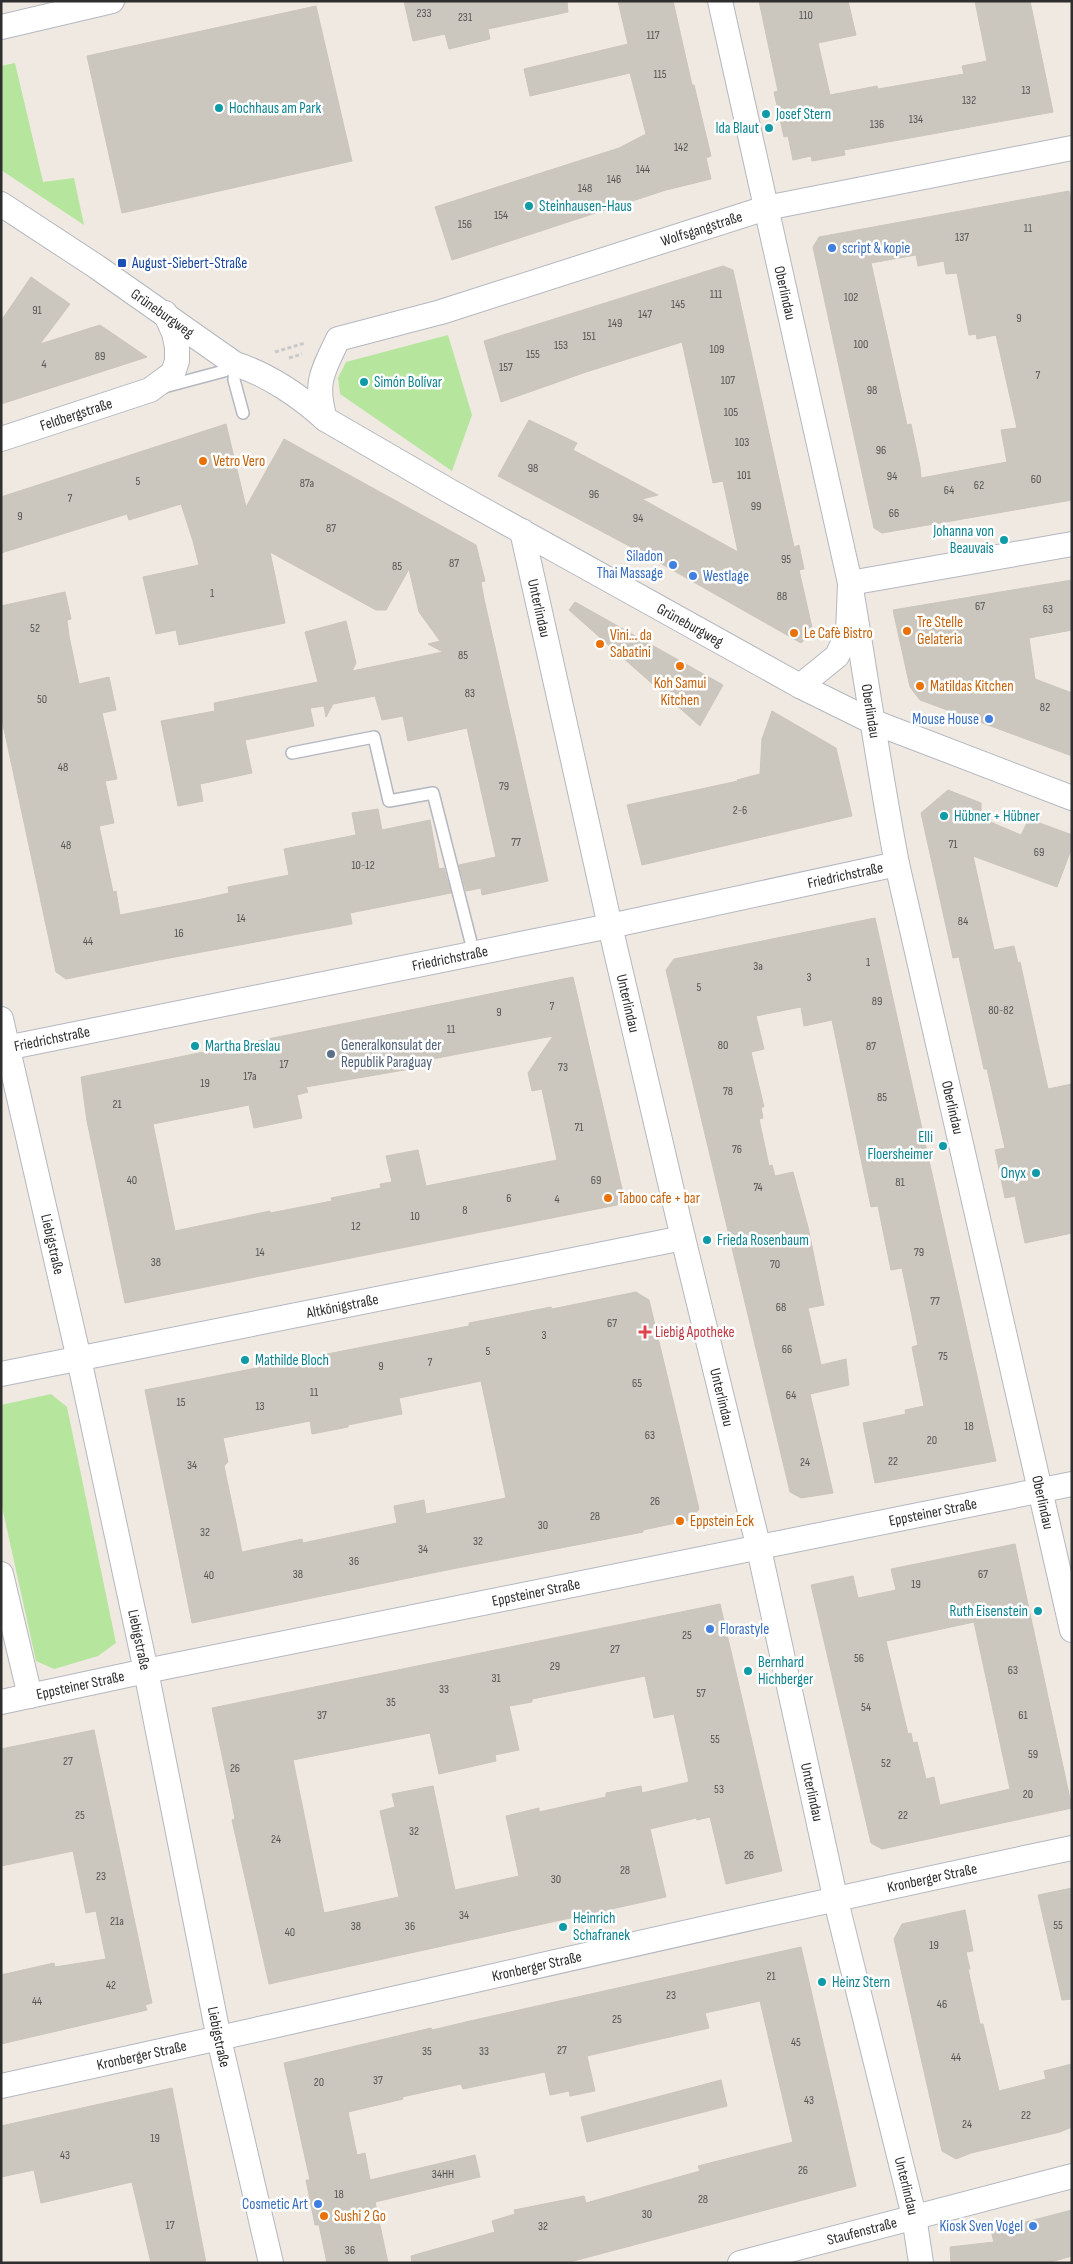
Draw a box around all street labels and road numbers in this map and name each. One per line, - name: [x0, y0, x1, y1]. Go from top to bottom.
- street label: Wolfsgangstraße: [659, 207, 745, 251]
- street label: Oberlindau: [769, 264, 800, 322]
- street label: Grüneburgweg: [127, 285, 198, 342]
- street label: Feldbergstraße: [38, 394, 115, 436]
- street label: Unterlindau: [523, 577, 554, 639]
- street label: Grüneburgweg: [653, 599, 727, 651]
- street label: Oberlindau: [857, 683, 884, 740]
- street label: Friedrichstraße: [806, 858, 885, 893]
- street label: Friedrichstraße: [411, 942, 490, 976]
- street label: Unterlindau: [612, 972, 644, 1034]
- street label: Friedrichstraße: [13, 1022, 92, 1056]
- street label: Oberlindau: [937, 1079, 967, 1136]
- street label: Liebigstraße: [36, 1212, 68, 1276]
- street label: Altkönigstraße: [304, 1290, 380, 1323]
- street label: Unterlindau: [705, 1366, 738, 1428]
- street label: Oberlindau: [1027, 1474, 1058, 1531]
- street label: Eppsteiner Straße: [887, 1494, 979, 1531]
- street label: Eppsteiner Straße: [490, 1575, 582, 1611]
- street label: Liebigstraße: [123, 1608, 155, 1672]
- street label: Eppsteiner Straße: [34, 1667, 126, 1704]
- street label: Unterlindau: [796, 1761, 827, 1823]
- street label: Kronberger Straße: [885, 1859, 979, 1897]
- street label: Kronberger Straße: [490, 1947, 584, 1986]
- street label: Liebigstraße: [203, 2005, 234, 2069]
- street label: Kronberger Straße: [95, 2037, 189, 2075]
- street label: Unterlindau: [890, 2155, 922, 2217]
- street label: Staufenstraße: [825, 2213, 899, 2250]

